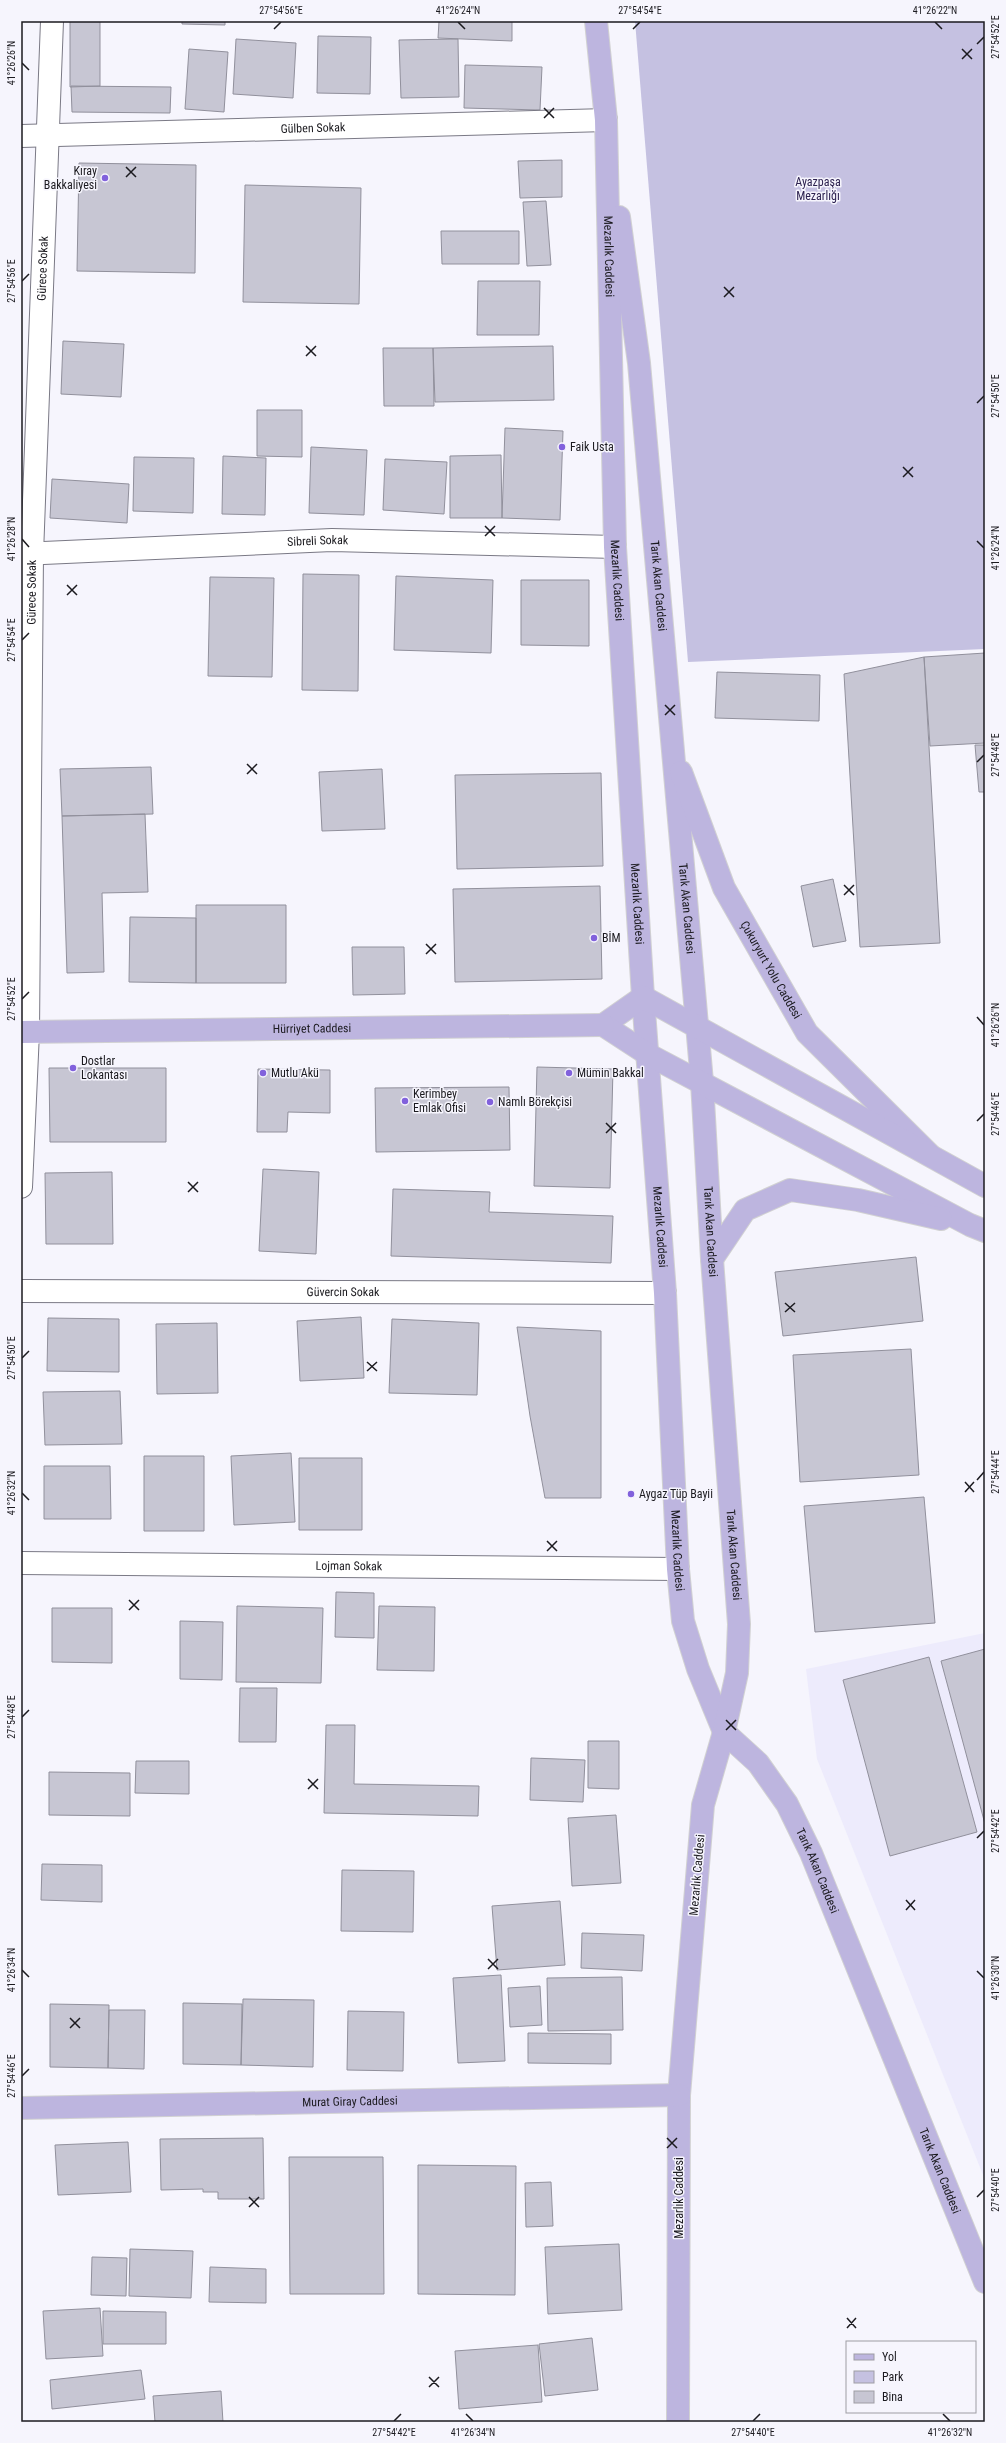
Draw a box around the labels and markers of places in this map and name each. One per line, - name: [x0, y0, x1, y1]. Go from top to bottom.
- place label: Kıray Bakkaliyesi: [44, 164, 97, 192]
- marker: Kıray Bakkaliyesi: [100, 173, 110, 183]
- place label: Faik Usta: [570, 440, 614, 454]
- marker: Faik Usta: [557, 442, 567, 452]
- place label: BİM: [602, 930, 621, 945]
- marker: BİM: [589, 933, 599, 943]
- place label: Dostlar Lokantası: [81, 1054, 127, 1082]
- marker: Dostlar Lokantası: [68, 1063, 78, 1073]
- place label: Mutlu Akü: [271, 1066, 319, 1080]
- place label: Mümin Bakkal: [577, 1066, 644, 1080]
- marker: Mutlu Akü: [258, 1068, 268, 1078]
- marker: Mümin Bakkal: [564, 1068, 574, 1078]
- place label: Kerimbey Emlak Ofisi: [413, 1087, 466, 1115]
- place label: Namlı Börekçisi: [498, 1095, 572, 1109]
- marker: Kerimbey Emlak Ofisi: [400, 1096, 410, 1106]
- marker: Namlı Börekçisi: [485, 1097, 495, 1107]
- place label: Aygaz Tüp Bayii: [639, 1487, 713, 1501]
- marker: Aygaz Tüp Bayii: [626, 1489, 636, 1499]

